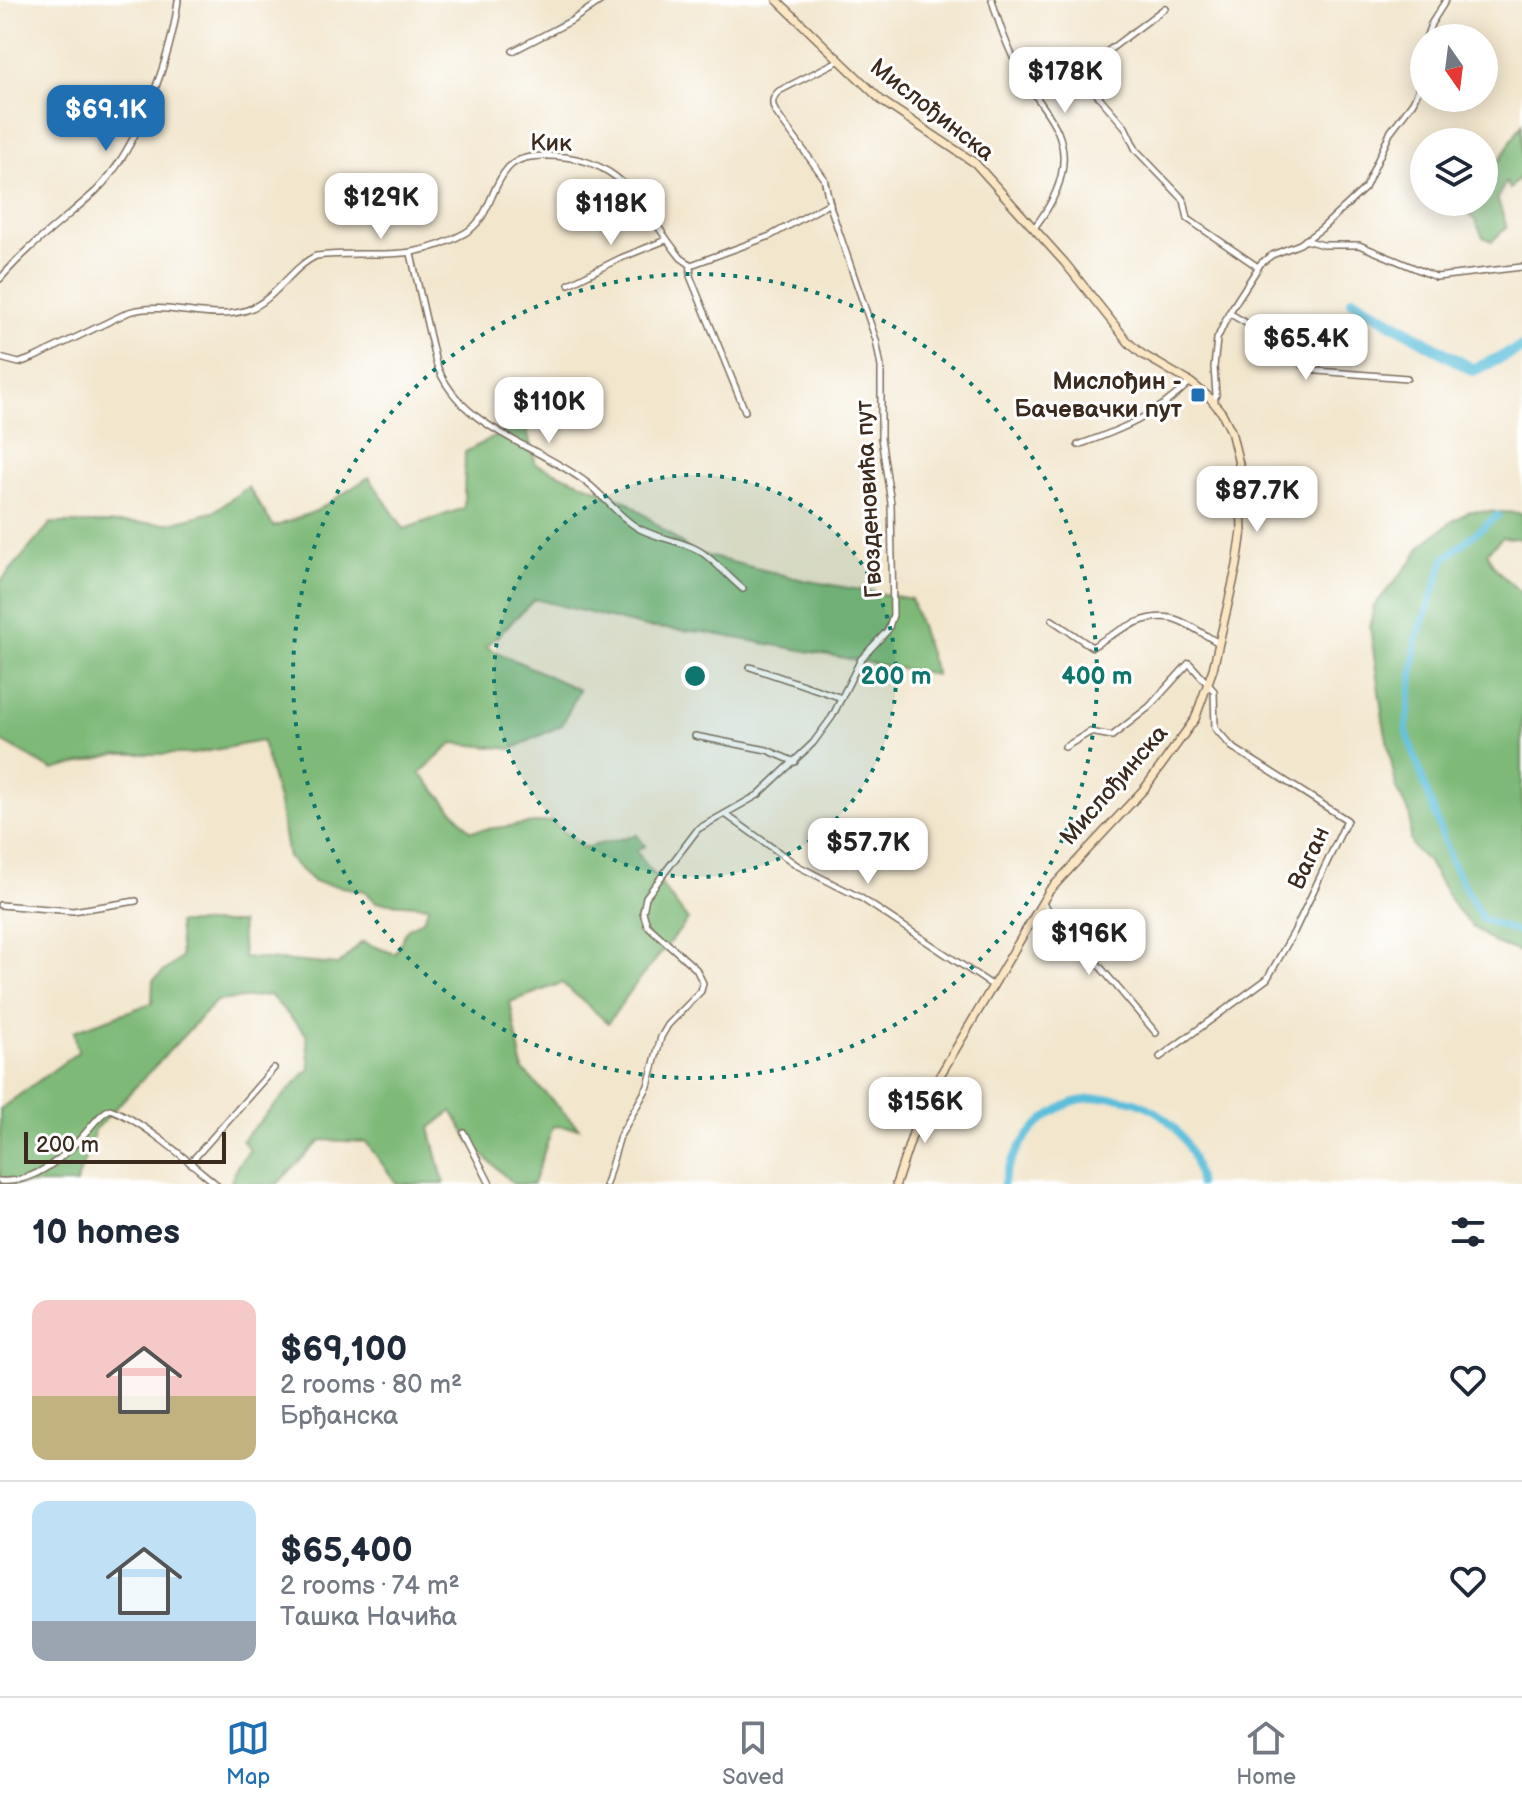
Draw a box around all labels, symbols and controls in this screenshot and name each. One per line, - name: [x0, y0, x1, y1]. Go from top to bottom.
- north arrow: [1410, 24, 1498, 112]
- map controls: [1410, 24, 1498, 216]
- pin: $178K: [1009, 47, 1121, 115]
- street label: Мислођинска: [864, 52, 1000, 168]
- text: $178K: [1027, 57, 1103, 88]
- pin: $69.1K: [41, 85, 171, 153]
- text: $69.1K: [65, 95, 147, 126]
- street label: Кик: [530, 128, 572, 158]
- button: layers: [1410, 128, 1498, 216]
- pin: $129K: [325, 173, 437, 241]
- pin: $118K: [555, 179, 667, 247]
- text: $129K: [343, 183, 419, 214]
- text: $118K: [575, 189, 647, 220]
- pin: $65.4K: [1241, 314, 1371, 382]
- text: $65.4K: [1263, 324, 1349, 355]
- place label: Мислођин - Бачевачки пут: [1014, 367, 1183, 424]
- pin: $110K: [493, 377, 605, 445]
- marker: Мислођин - Бачевачки пут: [1189, 386, 1207, 404]
- text: $110K: [513, 387, 585, 418]
- street label: Гвозденовића пут: [849, 399, 889, 599]
- pin: $87.7K: [1192, 466, 1322, 534]
- text: $87.7K: [1215, 476, 1299, 507]
- centre of rings: [681, 662, 709, 690]
- text: 200 m: [861, 662, 931, 691]
- text: 400 m: [1062, 662, 1133, 691]
- street label: Мислођинска: [1054, 719, 1174, 851]
- pin: $57.7K: [803, 818, 933, 886]
- street label: Ваган: [1282, 822, 1336, 894]
- text: $57.7K: [826, 828, 910, 859]
- pin: $196K: [1033, 909, 1145, 977]
- text: $196K: [1051, 919, 1127, 950]
- pin: $156K: [869, 1077, 981, 1145]
- text: $156K: [887, 1087, 963, 1118]
- scale bar: [24, 1128, 226, 1164]
- text: 200 m: [36, 1132, 99, 1159]
- icon: filters: [1446, 1210, 1490, 1254]
- text: 10 homes: [32, 1212, 180, 1253]
- text: $69,100: [280, 1329, 407, 1370]
- icon: home: [96, 1332, 192, 1428]
- icon: heart: [1446, 1358, 1490, 1402]
- text: 2 rooms · 80 m²: [280, 1370, 462, 1401]
- text: Брђанска: [280, 1401, 398, 1432]
- text: $65,400: [280, 1530, 413, 1571]
- icon: home: [96, 1533, 192, 1629]
- icon: heart: [1446, 1559, 1490, 1603]
- text: 2 rooms · 74 m²: [280, 1571, 460, 1602]
- text: Ташка Начића: [280, 1602, 457, 1633]
- tab: Map: [226, 1716, 270, 1791]
- tab: Saved: [722, 1716, 784, 1791]
- tab: Home: [1236, 1716, 1296, 1791]

